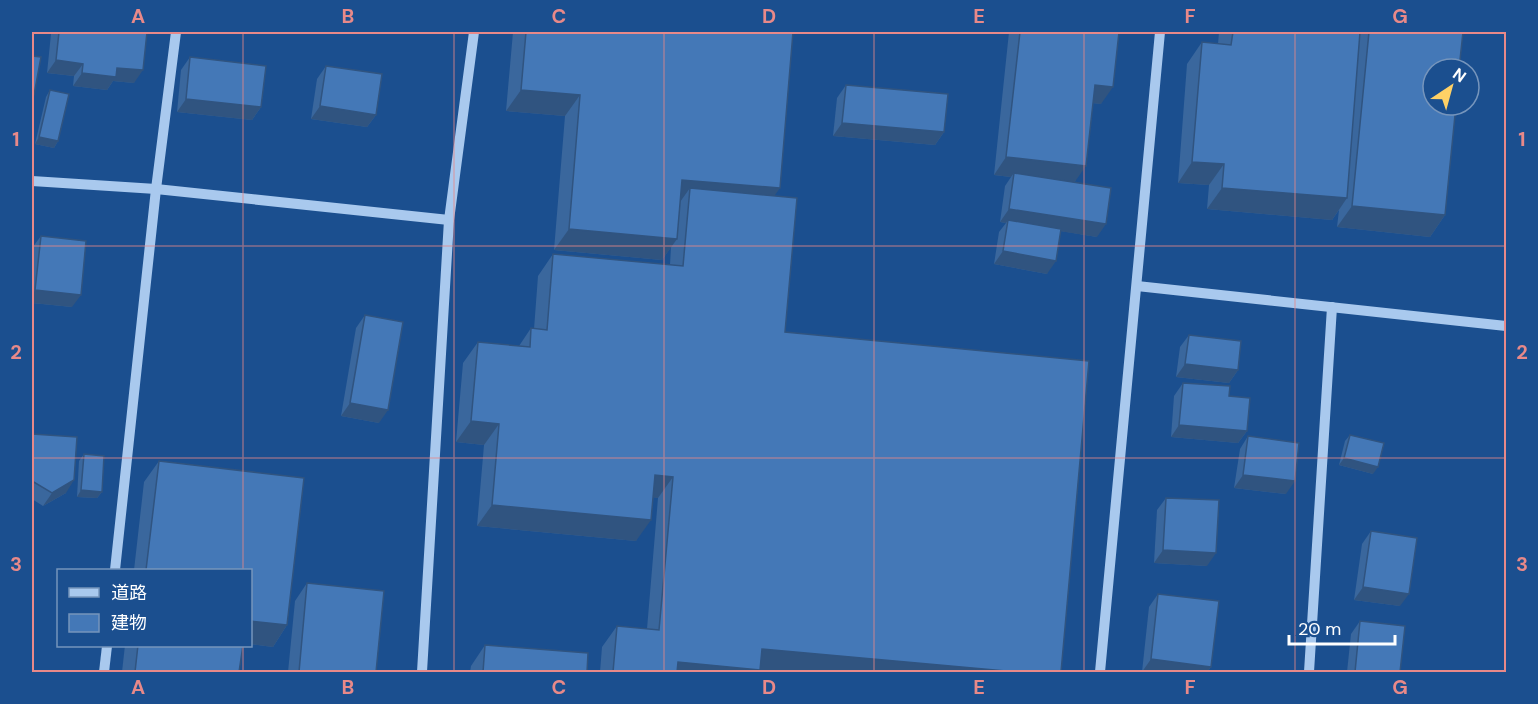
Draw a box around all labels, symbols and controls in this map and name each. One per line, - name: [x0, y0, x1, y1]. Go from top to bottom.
- text: A: [131, 3, 145, 29]
- text: B: [342, 3, 354, 29]
- text: C: [552, 3, 566, 29]
- text: D: [762, 3, 776, 29]
- text: E: [973, 3, 985, 29]
- text: F: [1184, 3, 1196, 29]
- text: G: [1392, 3, 1408, 29]
- north arrow: [1421, 57, 1481, 117]
- text: N: [1449, 63, 1470, 87]
- text: 1: [12, 126, 20, 152]
- text: 1: [1518, 126, 1526, 152]
- text: 2: [10, 339, 22, 365]
- text: 2: [1516, 339, 1528, 365]
- text: 3: [10, 551, 22, 577]
- text: 3: [1516, 551, 1528, 577]
- legend: [57, 569, 252, 647]
- text: 道路: [111, 581, 147, 605]
- scale bar: [1289, 608, 1396, 646]
- text: 建物: [111, 611, 147, 635]
- text: 20 m: [1298, 617, 1341, 641]
- text: A: [131, 674, 145, 700]
- text: B: [342, 674, 354, 700]
- text: C: [552, 674, 566, 700]
- text: D: [762, 674, 776, 700]
- text: E: [973, 674, 985, 700]
- text: F: [1184, 674, 1196, 700]
- text: G: [1392, 674, 1408, 700]

